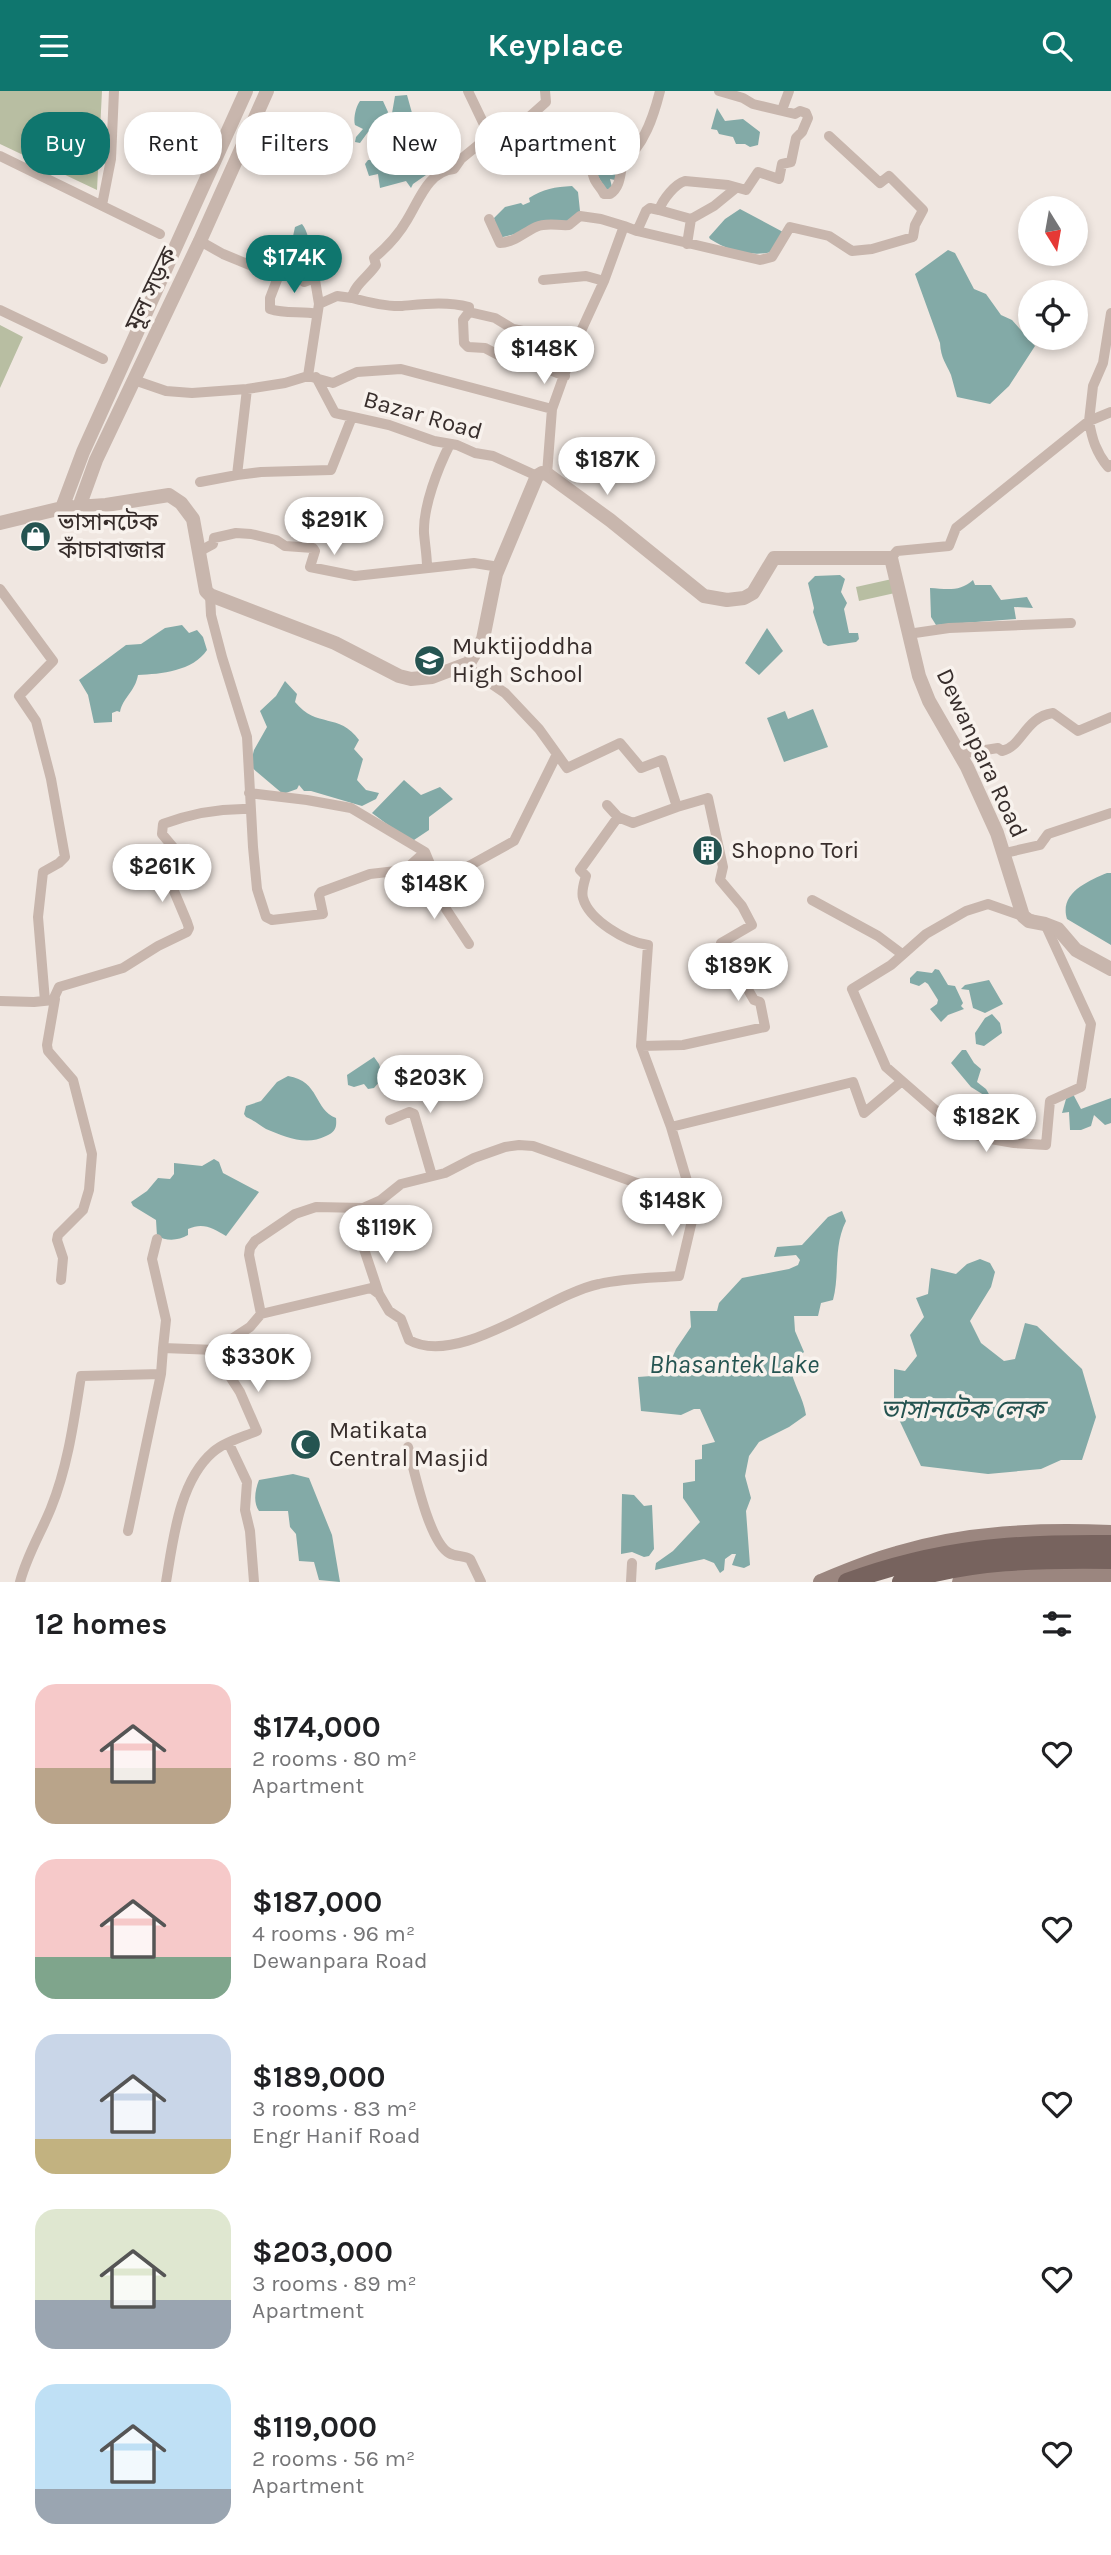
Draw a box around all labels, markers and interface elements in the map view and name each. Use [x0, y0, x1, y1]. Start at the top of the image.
icon: menu [35, 27, 73, 65]
text: Keyplace [488, 27, 623, 64]
icon: search [1038, 27, 1076, 65]
chip: Buy [21, 112, 110, 175]
chip: Rent [124, 112, 222, 175]
chip: Filters [236, 112, 353, 175]
chip: New [367, 112, 461, 175]
chip: Apartment [475, 112, 640, 175]
north arrow [1018, 196, 1088, 266]
map controls [1018, 196, 1088, 350]
pin: $174K [245, 235, 343, 295]
street label: মূল সড়ক [118, 242, 183, 336]
text: $174K [262, 244, 326, 271]
button: locate [1018, 280, 1088, 350]
pin: $148K [495, 327, 593, 386]
text: $148K [510, 335, 578, 362]
street label: Bazar Road [360, 385, 486, 445]
pin: $187K [558, 437, 656, 497]
text: $187K [574, 446, 640, 473]
pin: $291K [285, 497, 383, 557]
text: $291K [300, 506, 368, 533]
place label: ভাসানটেক কাঁচাবাজার [57, 508, 166, 564]
shop icon: ভাসানটেক কাঁচাবাজার [18, 519, 52, 553]
place label: Muktijoddha High School [452, 632, 593, 688]
school or university icon: Muktijoddha High School [412, 643, 446, 677]
street label: Dewanpara Road [931, 664, 1033, 842]
building icon: Shopno Tori [691, 833, 725, 867]
place label: Shopno Tori [731, 836, 860, 864]
pin: $261K [113, 845, 211, 904]
text: $261K [129, 853, 195, 880]
pin: $148K [385, 861, 483, 921]
text: $148K [400, 870, 468, 897]
pin: $189K [689, 943, 787, 1003]
text: $189K [704, 952, 772, 979]
pin: $203K [381, 1055, 479, 1115]
text: $203K [393, 1064, 467, 1091]
pin: $182K [937, 1095, 1035, 1154]
text: $182K [952, 1103, 1020, 1130]
pin: $148K [623, 1179, 721, 1238]
text: $148K [638, 1187, 706, 1214]
pin: $119K [337, 1205, 435, 1265]
text: $119K [355, 1214, 417, 1241]
pin: $330K [209, 1335, 307, 1394]
text: $330K [221, 1343, 295, 1370]
water label: Bhasantek Lake [649, 1349, 819, 1380]
water label: ভাসানটেক লেক [880, 1394, 1049, 1425]
place label: Matikata Central Masjid [329, 1416, 489, 1472]
mosque icon: Matikata Central Masjid [289, 1427, 323, 1461]
icon: filters [1038, 1605, 1076, 1643]
text: 12 homes [35, 1606, 167, 1642]
text: $174,000 [252, 1709, 381, 1745]
icon: home [91, 1712, 175, 1796]
icon: heart [1038, 1735, 1076, 1773]
text: 2 rooms · 80 m² [252, 1745, 417, 1772]
text: Apartment [252, 1772, 364, 1799]
text: $187,000 [252, 1884, 382, 1920]
icon: home [91, 1887, 175, 1971]
icon: heart [1038, 1910, 1076, 1948]
text: 4 rooms · 96 m² [252, 1920, 415, 1947]
text: Dewanpara Road [252, 1947, 428, 1974]
text: $189,000 [252, 2059, 386, 2095]
icon: home [91, 2062, 175, 2146]
icon: heart [1038, 2085, 1076, 2123]
text: 3 rooms · 83 m² [252, 2095, 417, 2122]
text: Engr Hanif Road [252, 2122, 421, 2149]
text: $203,000 [252, 2234, 393, 2270]
icon: home [91, 2237, 175, 2321]
icon: heart [1038, 2260, 1076, 2298]
text: 3 rooms · 89 m² [252, 2270, 417, 2297]
text: Apartment [252, 2297, 364, 2324]
text: $119,000 [252, 2409, 377, 2445]
icon: home [91, 2412, 175, 2496]
icon: heart [1038, 2435, 1076, 2473]
text: 2 rooms · 56 m² [252, 2445, 415, 2472]
text: Apartment [252, 2472, 364, 2499]

